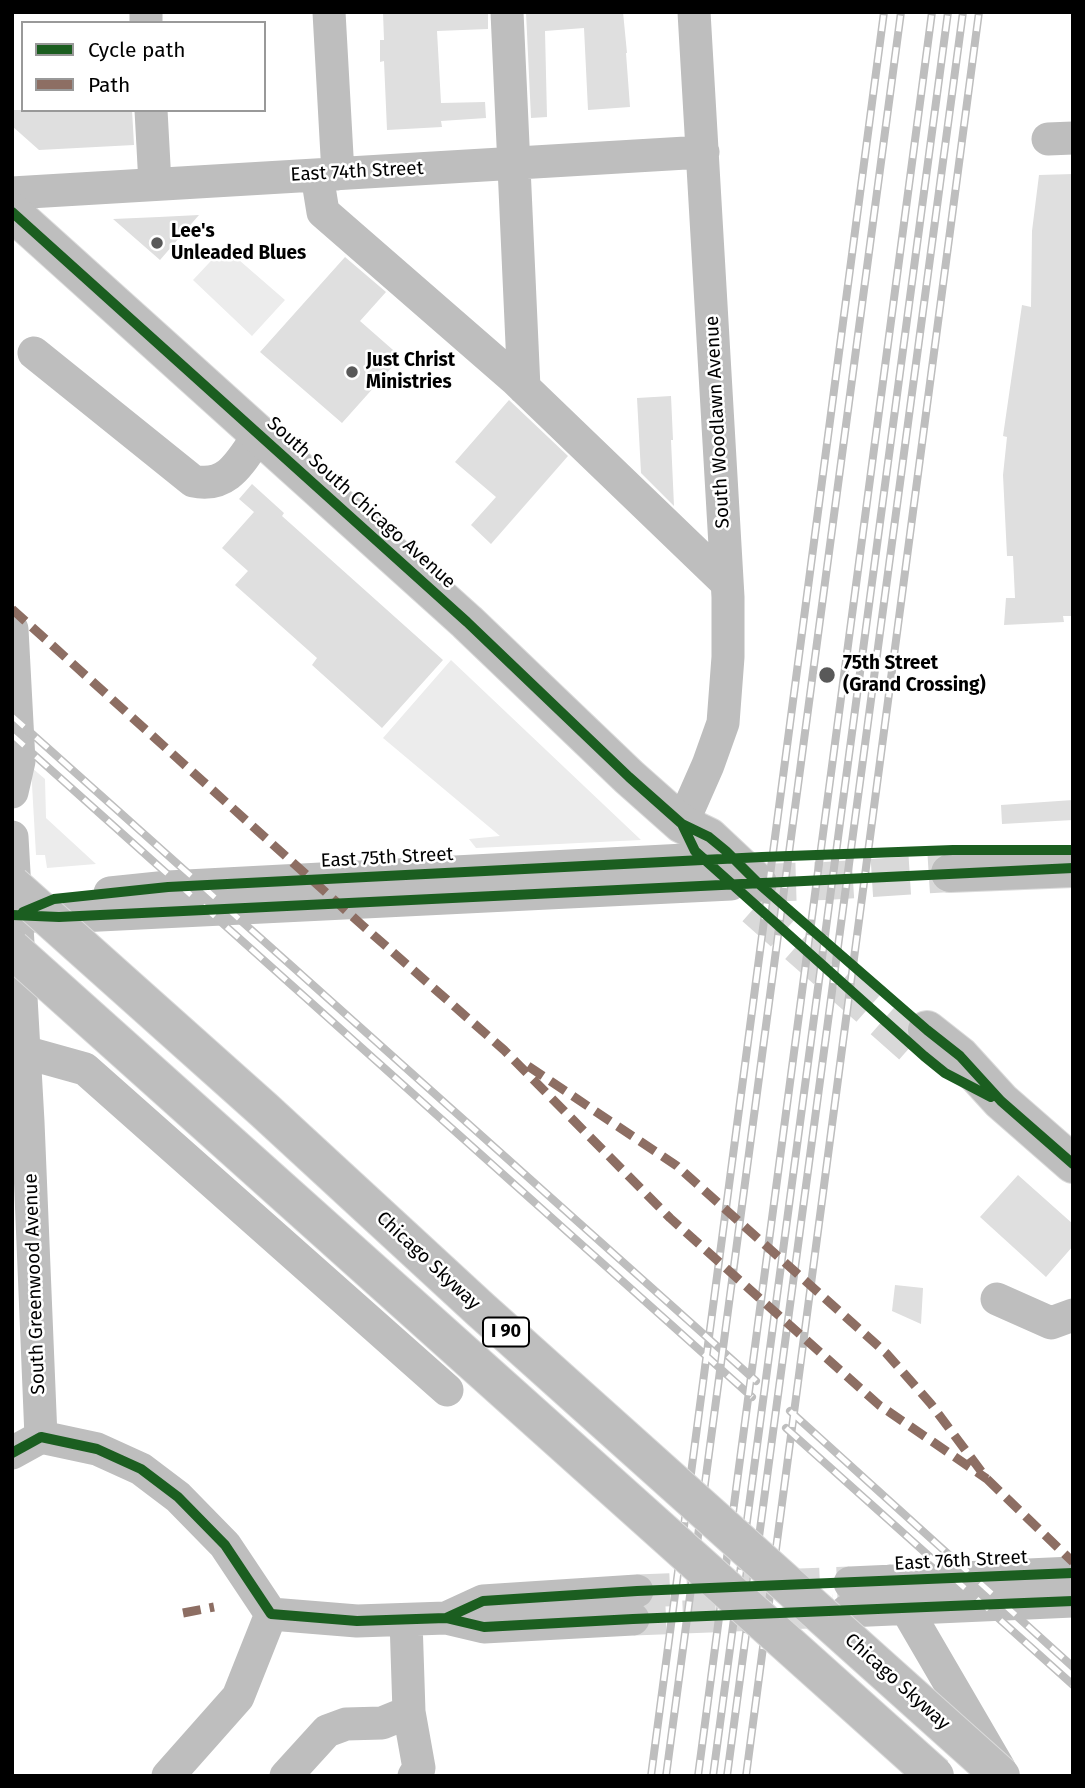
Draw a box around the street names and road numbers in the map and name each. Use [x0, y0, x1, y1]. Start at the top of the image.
street label: East 74th Street [290, 157, 424, 187]
street label: South Woodlawn Avenue [701, 315, 735, 529]
street label: South South Chicago Avenue [262, 412, 460, 594]
street label: East 75th Street [320, 843, 454, 873]
street label: South Greenwood Avenue [20, 1173, 50, 1395]
street label: Chicago Skyway [371, 1207, 485, 1315]
road number: I 90 [483, 1317, 529, 1346]
street label: East 76th Street [894, 1546, 1028, 1576]
street label: Chicago Skyway [840, 1629, 954, 1735]

